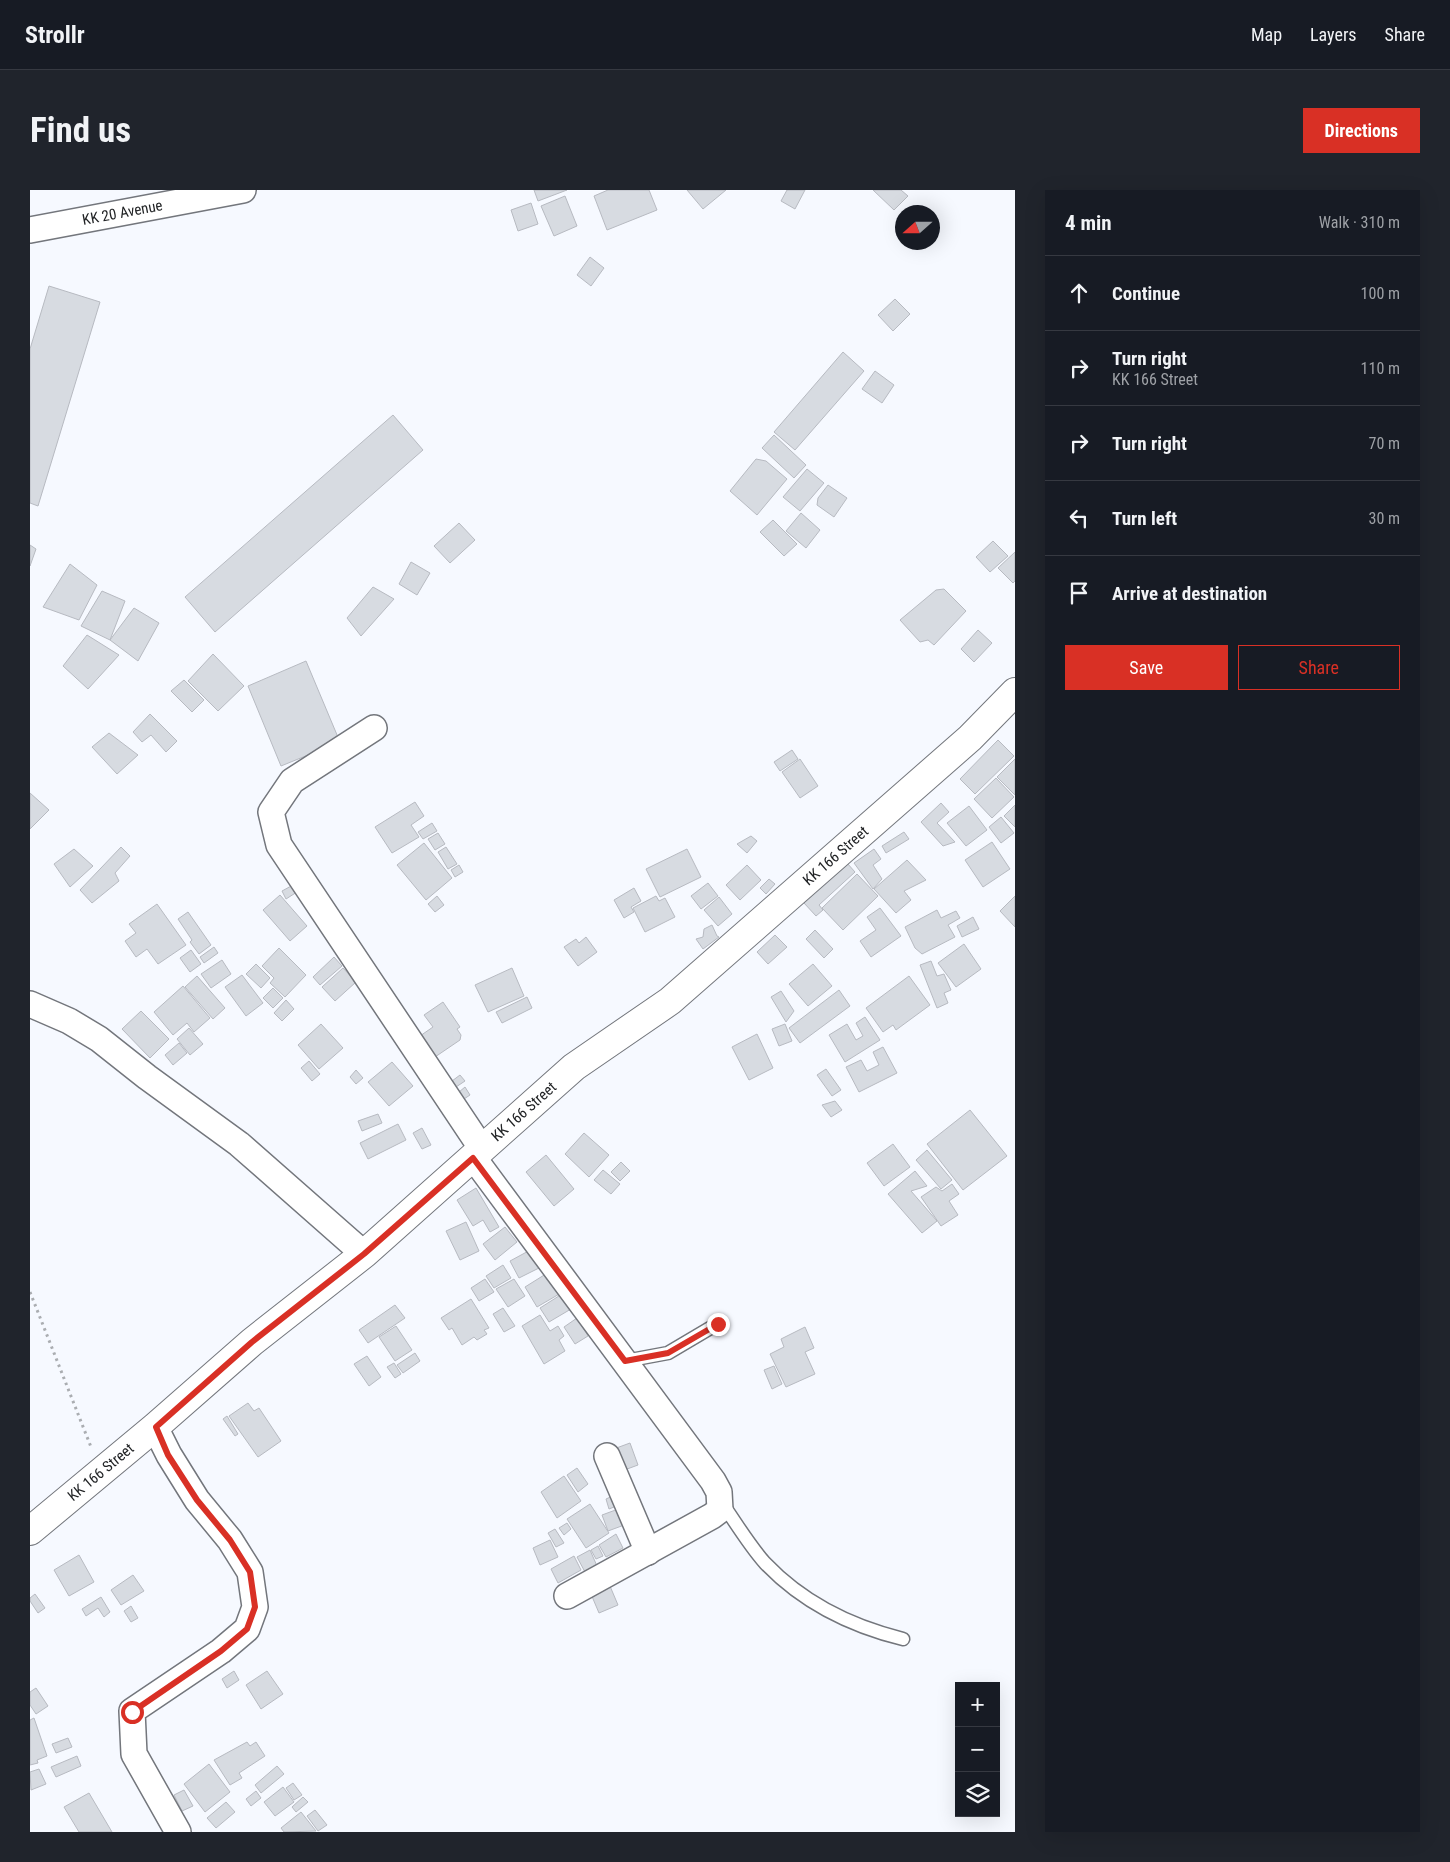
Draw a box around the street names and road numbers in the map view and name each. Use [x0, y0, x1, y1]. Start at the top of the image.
street label: KK 20 Avenue [81, 196, 164, 229]
street label: KK 166 Street [799, 822, 872, 889]
street label: KK 166 Street [488, 1078, 560, 1145]
street label: KK 166 Street [64, 1439, 137, 1505]

